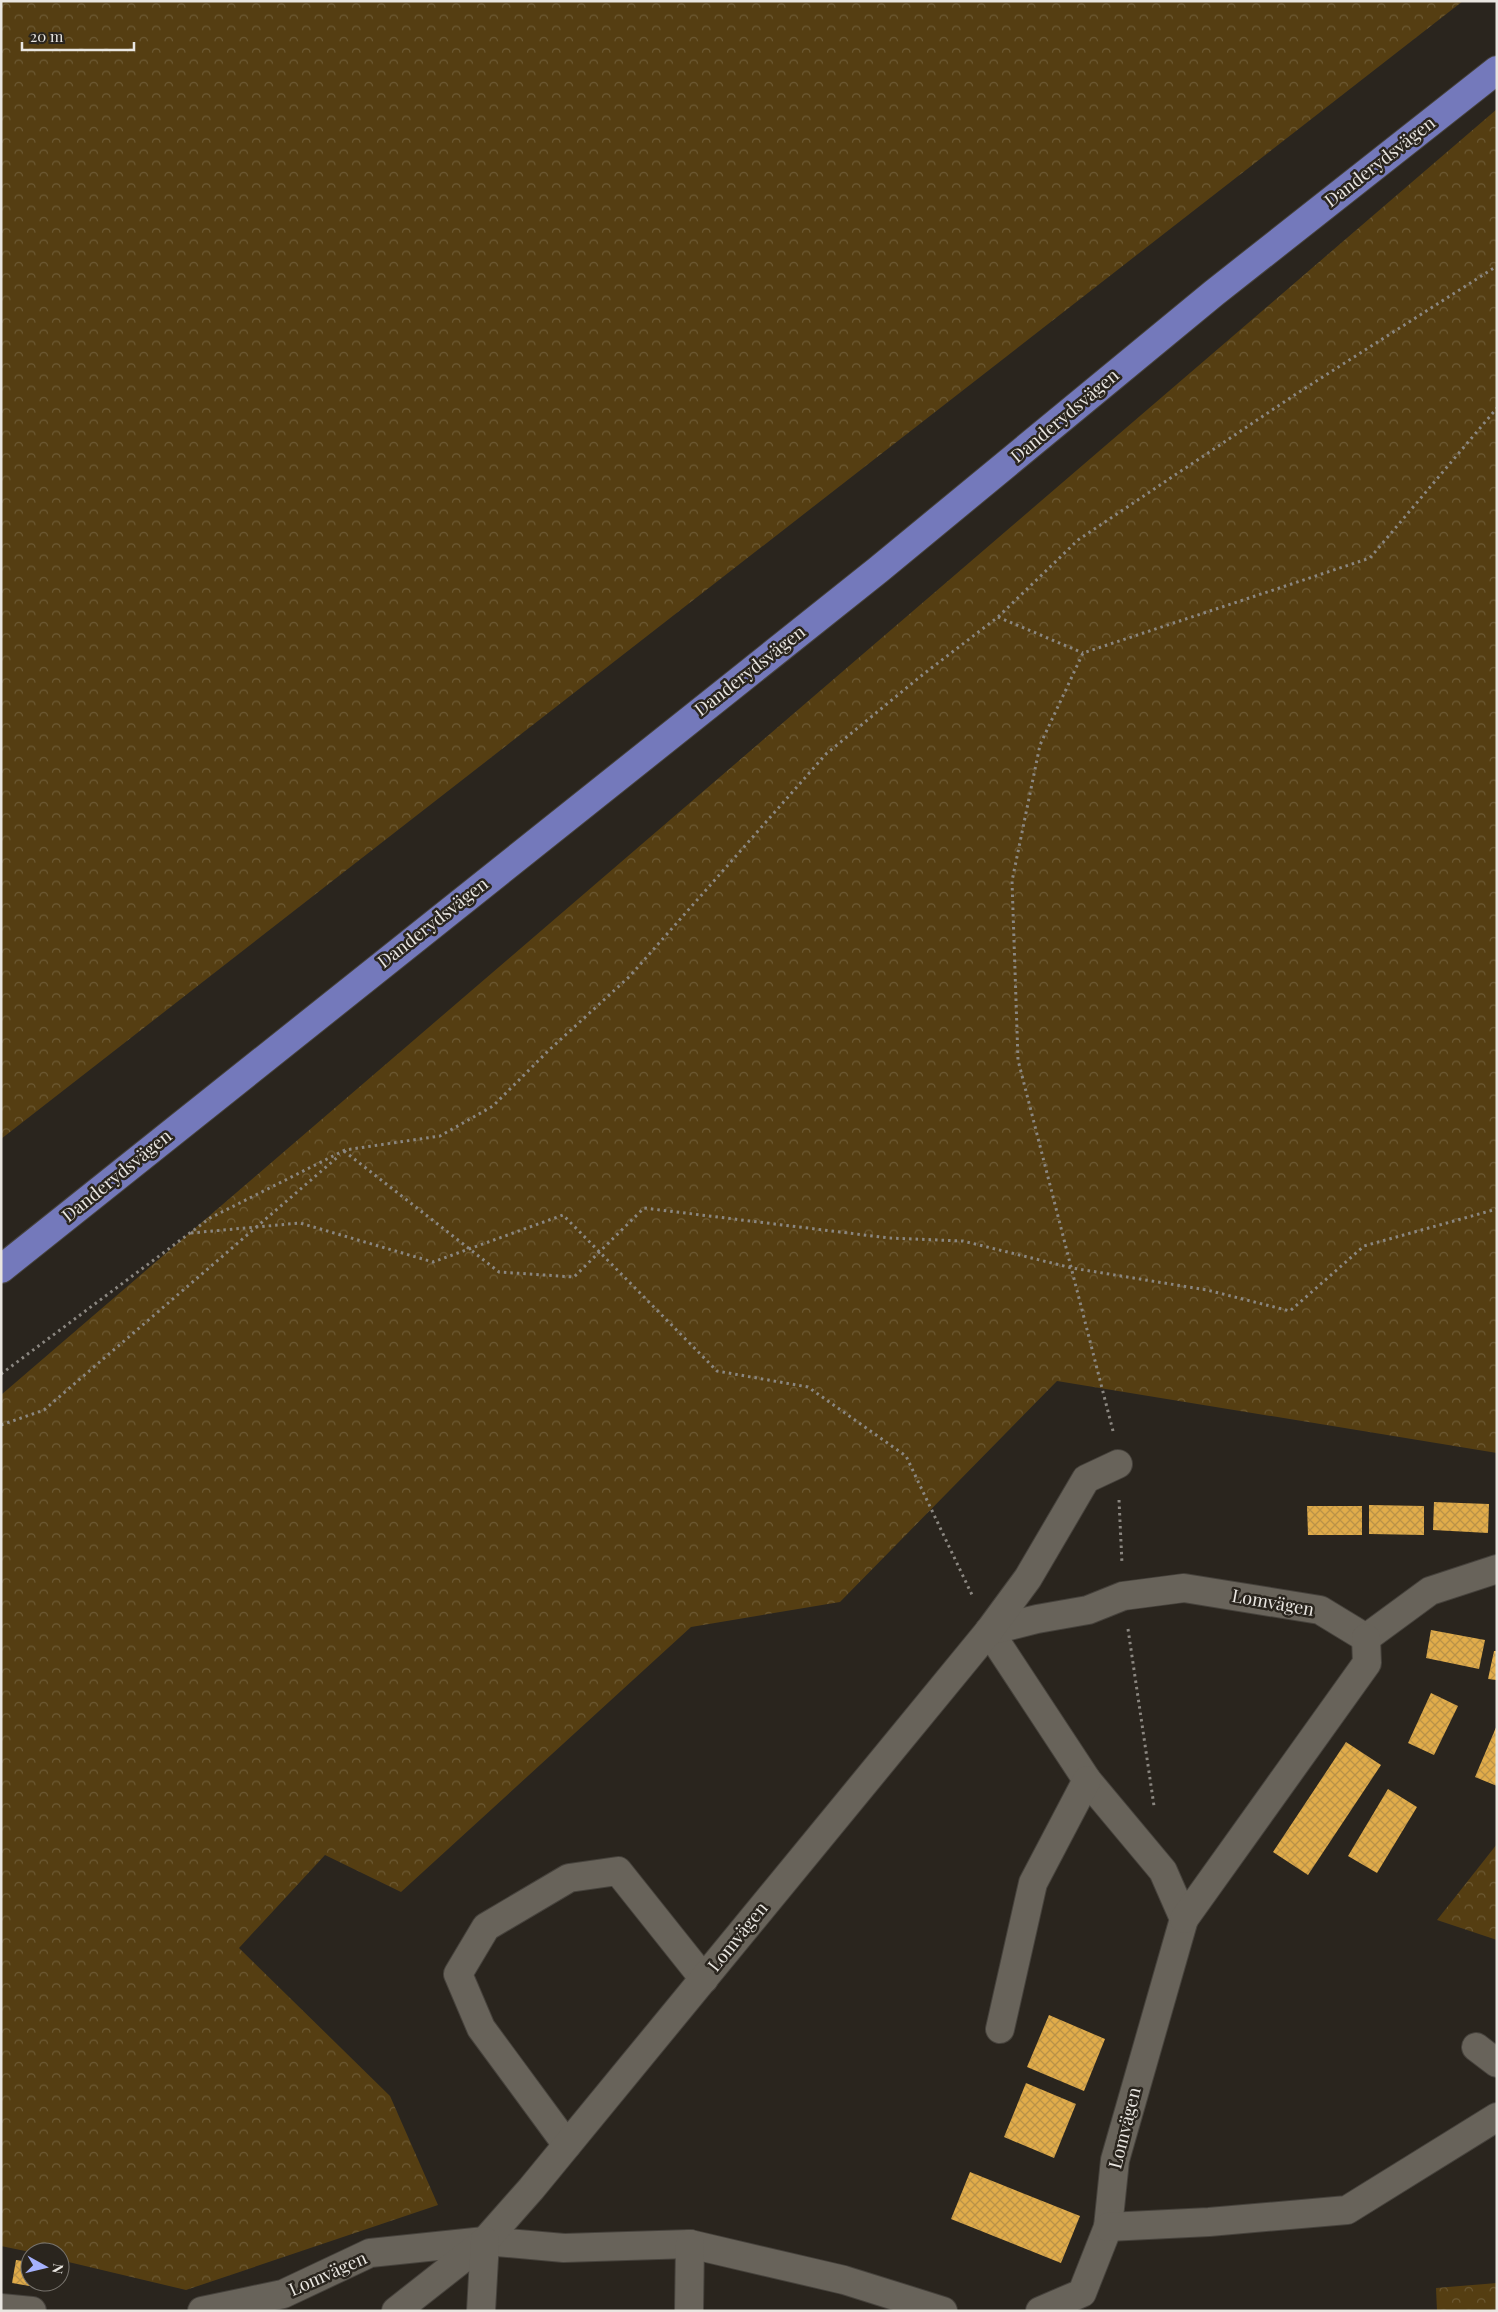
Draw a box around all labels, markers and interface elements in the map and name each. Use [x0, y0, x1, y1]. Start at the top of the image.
scale bar [22, 20, 135, 52]
text: 20 m [30, 26, 64, 46]
street label: Danderydsvägen [1319, 110, 1440, 212]
street label: Danderydsvägen [1005, 363, 1124, 468]
street label: Danderydsvägen [689, 619, 810, 721]
street label: Danderydsvägen [372, 871, 493, 973]
street label: Danderydsvägen [57, 1123, 176, 1227]
street label: Lomvägen [1230, 1583, 1316, 1621]
street label: Lomvägen [702, 1896, 773, 1976]
street label: Lomvägen [1102, 2084, 1146, 2171]
north arrow [20, 2242, 70, 2292]
street label: Lomvägen [285, 2245, 371, 2301]
text: N [48, 2263, 68, 2275]

